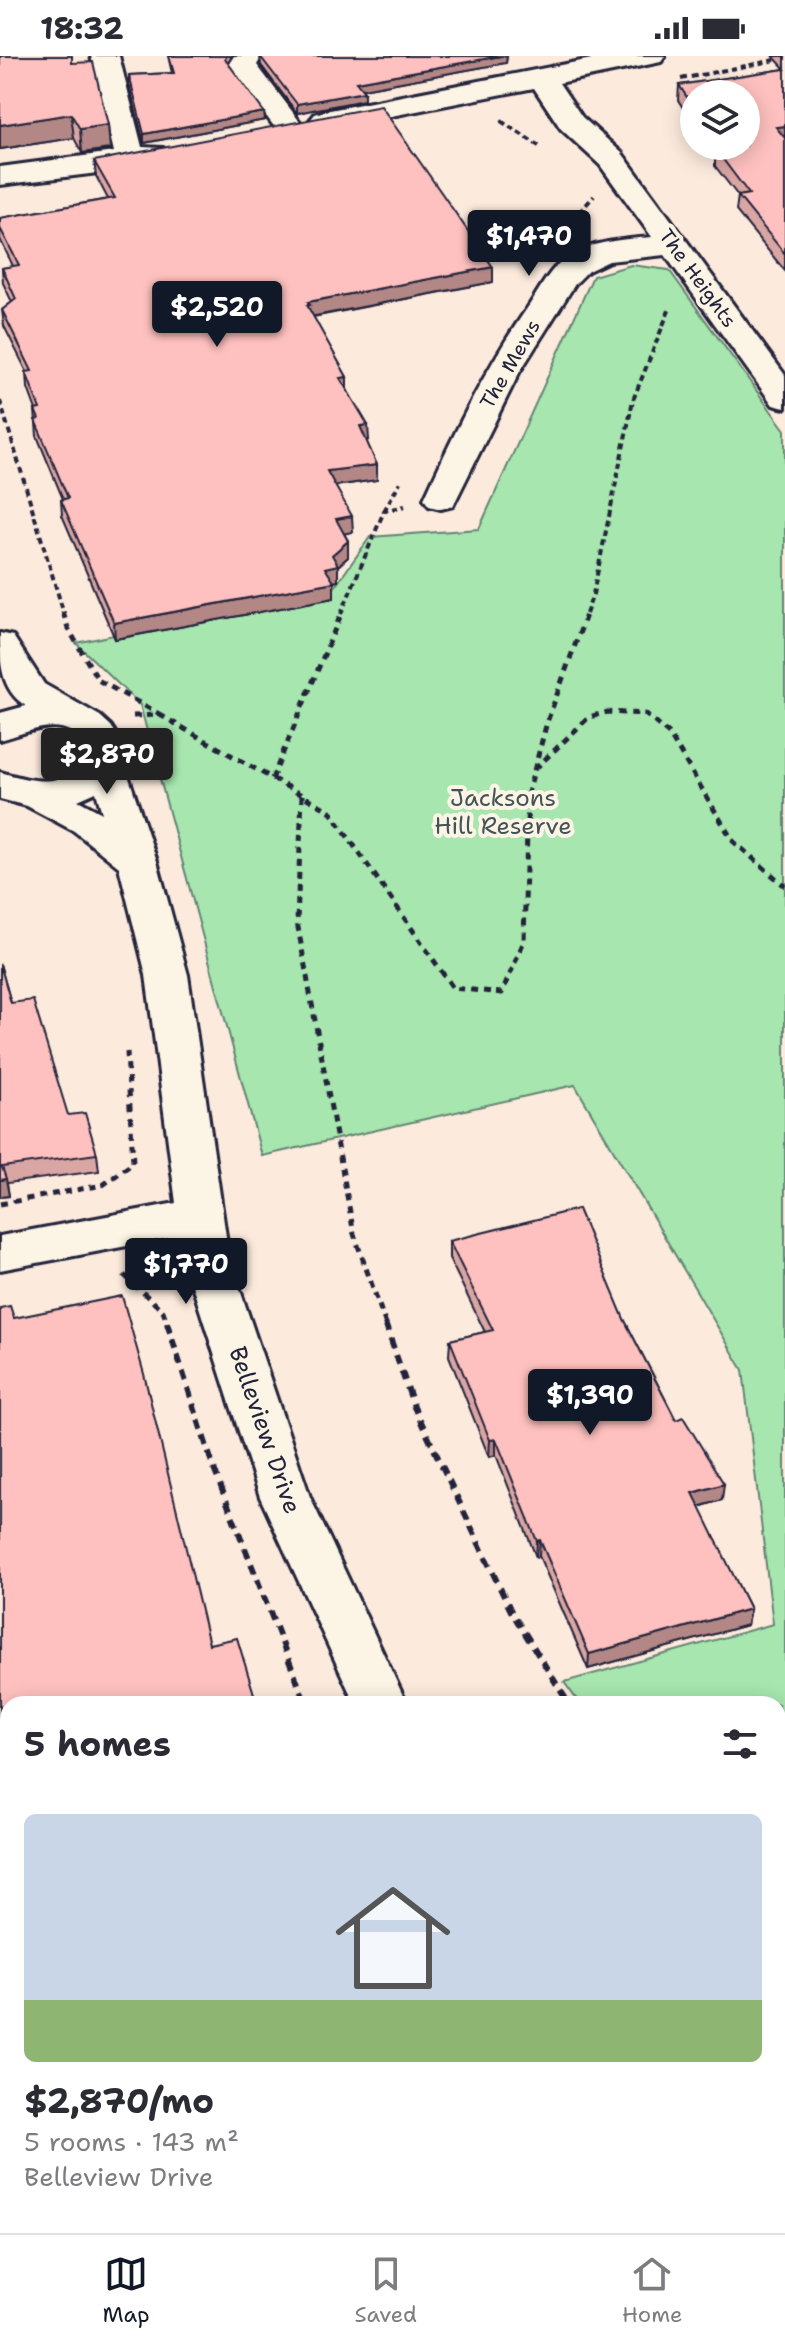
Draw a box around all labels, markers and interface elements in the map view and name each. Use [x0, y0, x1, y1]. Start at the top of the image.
text: 18:32 [40, 8, 124, 49]
map controls [680, 80, 760, 160]
button: layers [680, 80, 760, 160]
pin: $1,470 [464, 210, 594, 278]
text: $1,470 [486, 218, 572, 253]
street label: The Heights [653, 224, 743, 332]
pin: $2,520 [152, 281, 282, 349]
text: $2,520 [170, 289, 264, 324]
street label: The Mews [474, 315, 546, 413]
pin: $2,870 [42, 728, 172, 796]
text: $2,870 [59, 736, 155, 771]
park label: Jacksons Hill Reserve [434, 782, 572, 842]
pin: $1,770 [121, 1238, 251, 1306]
text: $1,770 [143, 1246, 229, 1281]
street label: Belleview Drive [221, 1342, 309, 1518]
pin: $1,390 [525, 1369, 655, 1437]
text: $1,390 [546, 1377, 634, 1412]
text: 5 homes [24, 1721, 171, 1767]
icon: filters [718, 1722, 762, 1766]
icon: home [321, 1866, 465, 2010]
text: $2,870/mo [24, 2078, 214, 2124]
text: 5 rooms · 143 m² [24, 2124, 239, 2159]
text: Belleview Drive [24, 2159, 214, 2194]
tab: Map [102, 2252, 150, 2329]
tab: Saved [355, 2252, 417, 2329]
tab: Home [622, 2252, 683, 2329]

